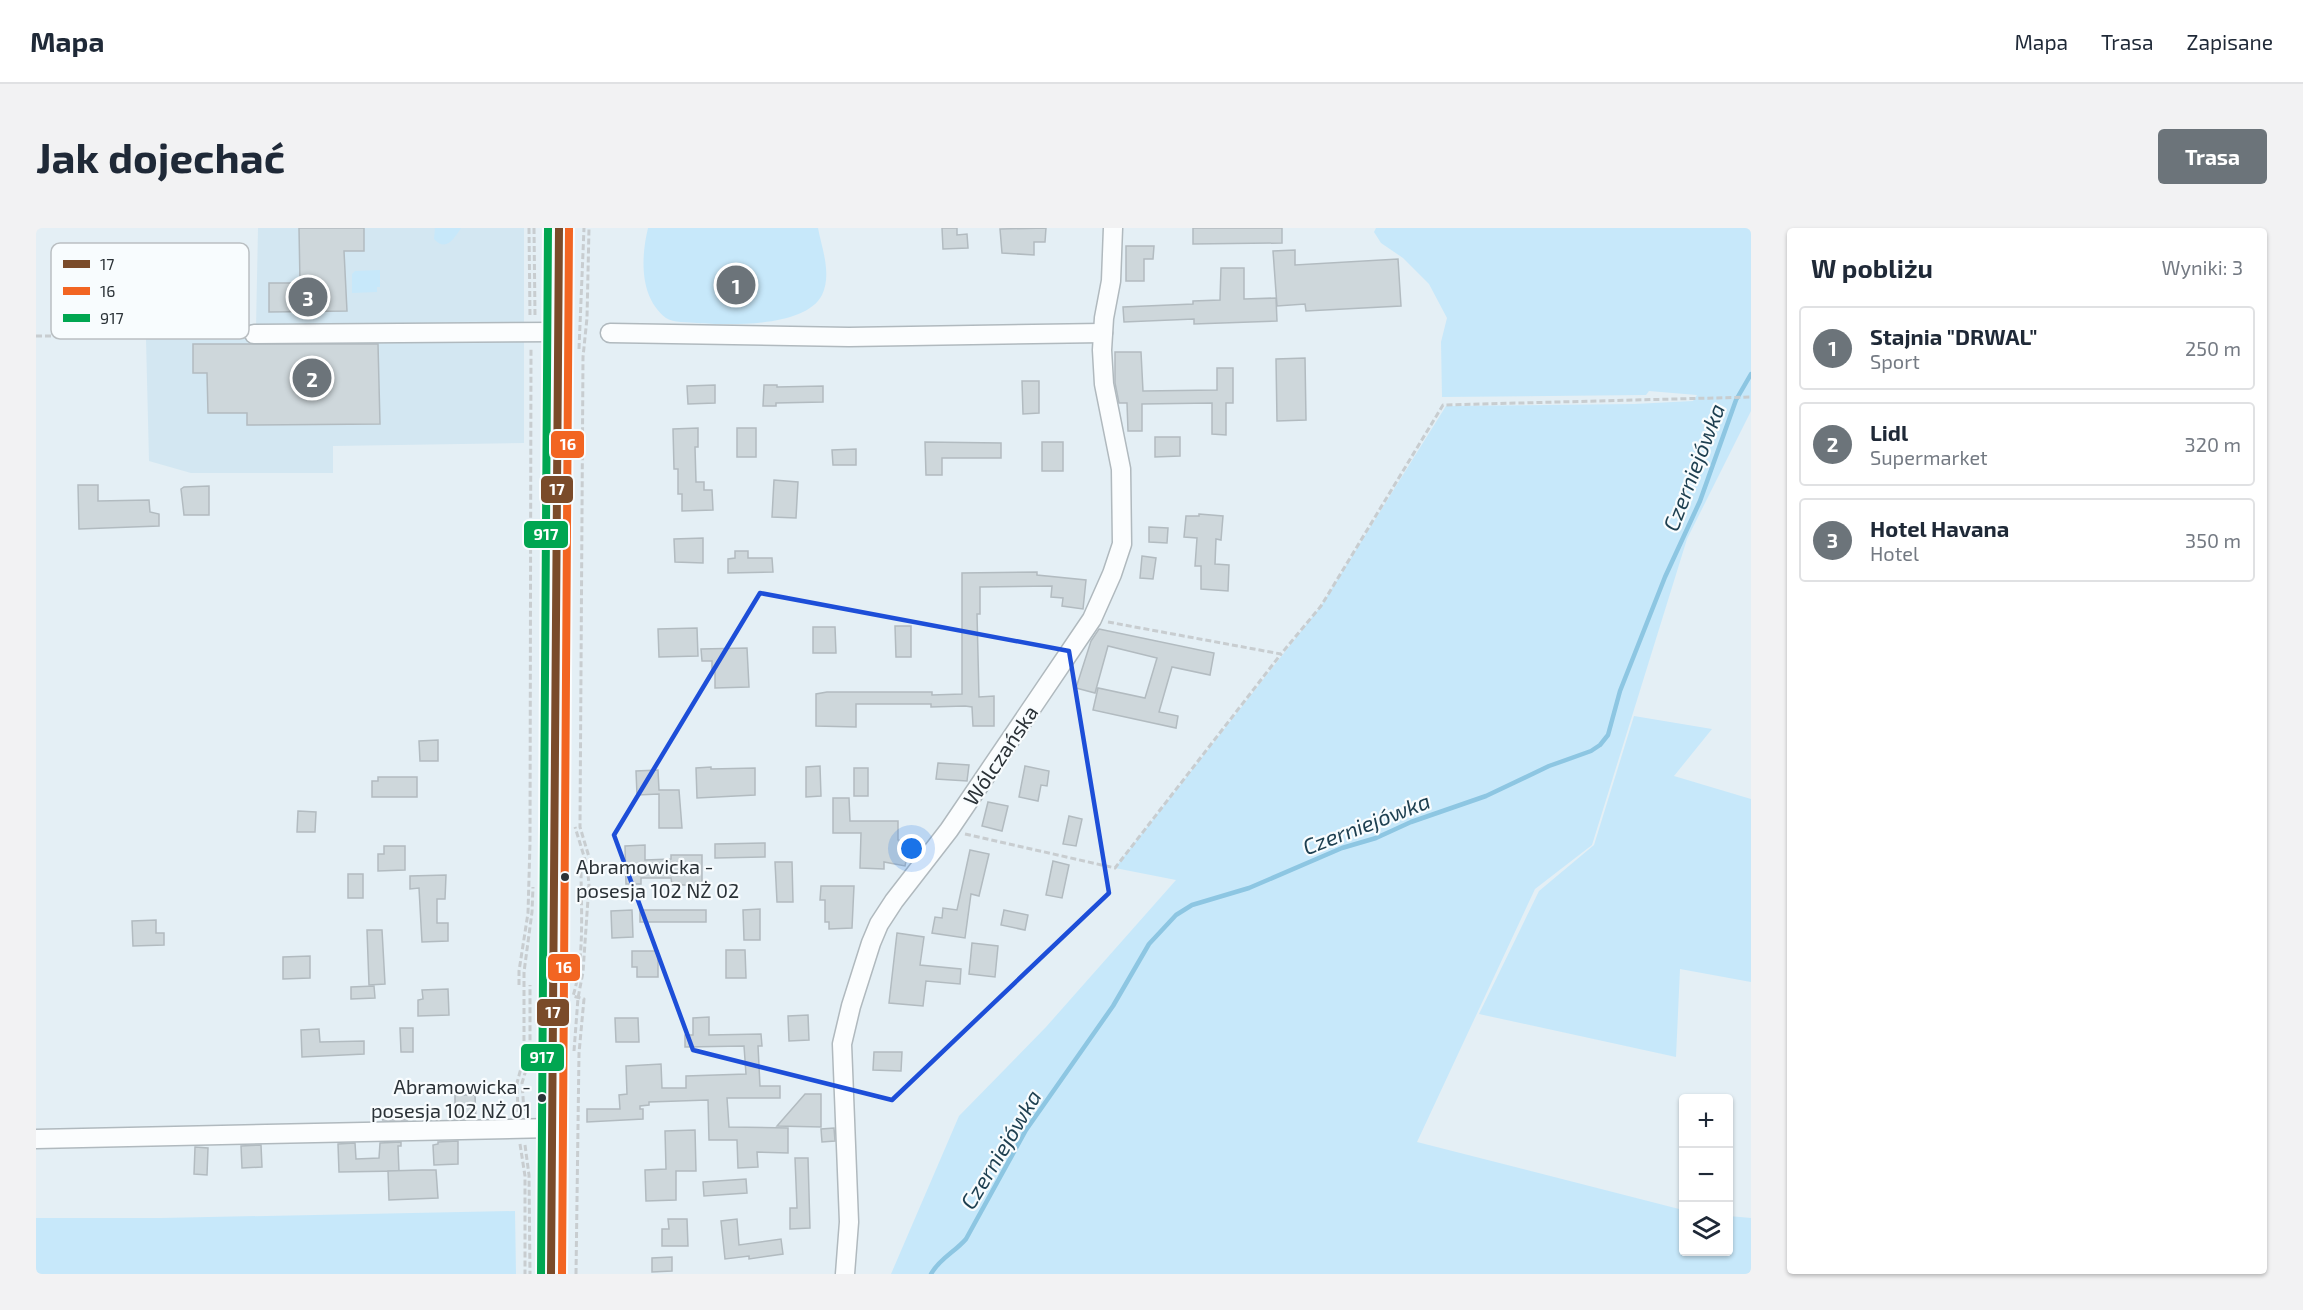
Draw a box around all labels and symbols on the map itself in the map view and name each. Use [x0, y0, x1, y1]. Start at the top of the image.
legend [51, 243, 249, 339]
text: 17 [100, 254, 115, 273]
pin: 1 [716, 262, 756, 308]
pin: 3 [288, 274, 328, 320]
text: 16 [100, 281, 116, 300]
text: 917 [100, 308, 124, 327]
pin: 2 [292, 356, 332, 400]
water label: Czerniejówka [1657, 400, 1730, 535]
line badge: 16 [550, 430, 585, 459]
text: 16 [560, 434, 576, 453]
line badge: 17 [540, 475, 574, 504]
text: 17 [549, 479, 565, 498]
line badge: 917 [523, 520, 569, 549]
text: 917 [534, 524, 559, 543]
street label: Wólczańska [957, 700, 1043, 810]
water label: Czerniejówka [1299, 787, 1434, 860]
your location [897, 834, 926, 863]
place label: Abramowicka - posesja 102 NŻ 02 [576, 854, 739, 902]
marker: Abramowicka - posesja 102 NŻ 02 [559, 871, 571, 883]
line badge: 16 [547, 953, 581, 982]
text: 16 [556, 957, 572, 976]
line badge: 17 [536, 998, 570, 1027]
text: 17 [545, 1002, 561, 1021]
line badge: 917 [520, 1043, 565, 1072]
text: 917 [530, 1047, 555, 1066]
place label: Abramowicka - posesja 102 NŻ 01 [371, 1074, 531, 1122]
water label: Czerniejówka [954, 1085, 1047, 1214]
marker: Abramowicka - posesja 102 NŻ 01 [536, 1092, 548, 1104]

